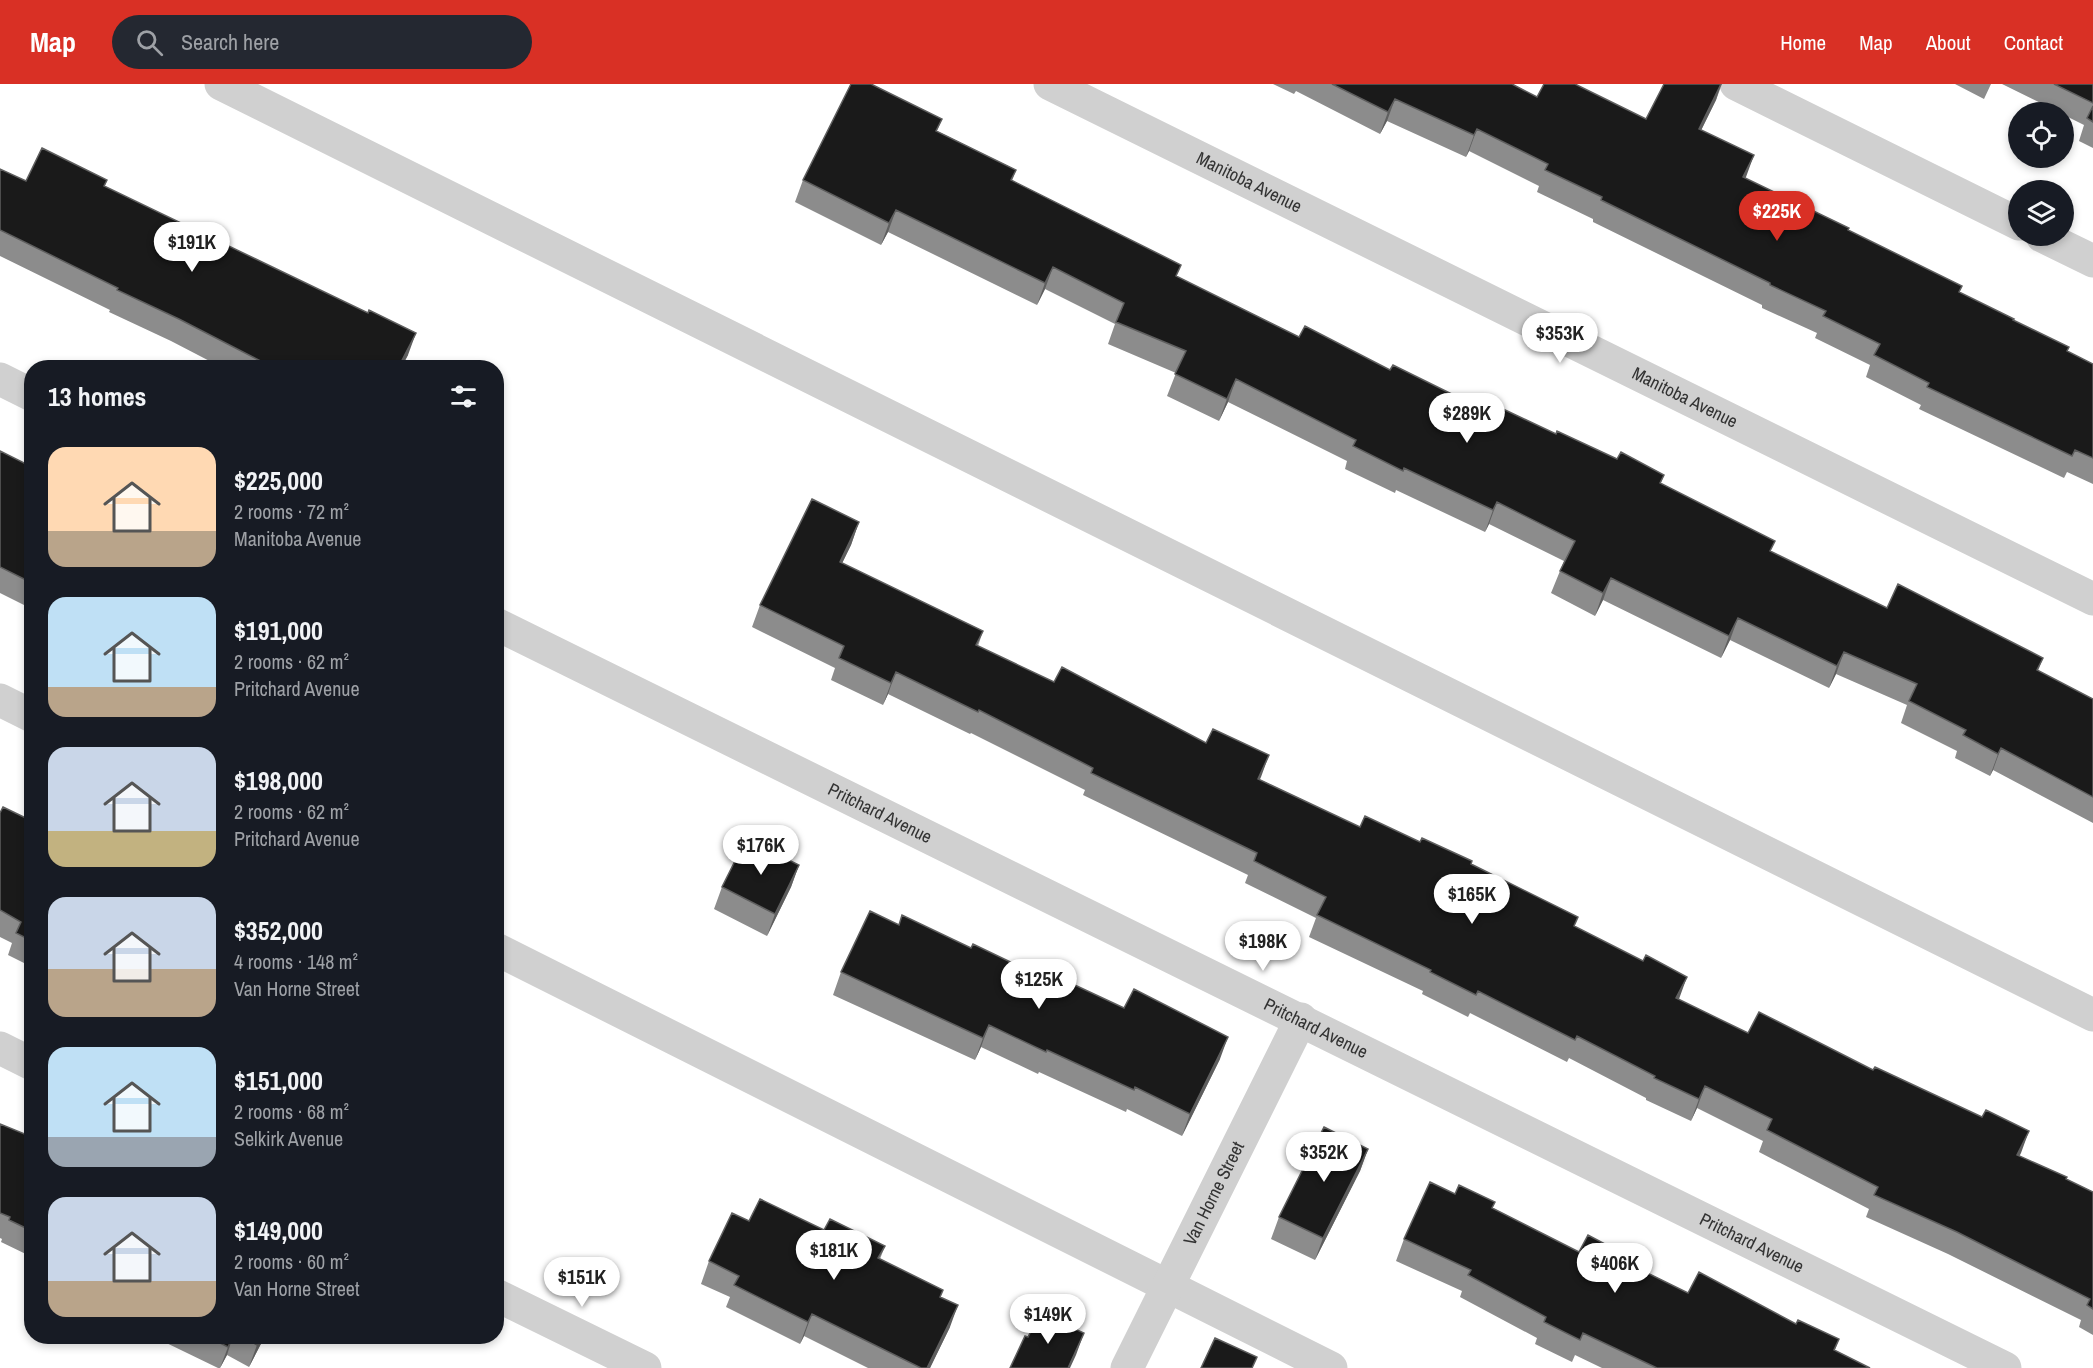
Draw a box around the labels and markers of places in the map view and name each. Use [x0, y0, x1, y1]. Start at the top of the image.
pin: $225K [1735, 191, 1819, 242]
pin: $191K [150, 222, 234, 273]
pin: $353K [1518, 313, 1602, 364]
pin: $289K [1425, 393, 1509, 444]
pin: $176K [719, 825, 803, 876]
pin: $165K [1430, 874, 1514, 925]
pin: $198K [1221, 921, 1305, 972]
pin: $125K [997, 959, 1081, 1010]
pin: $352K [1282, 1132, 1366, 1183]
pin: $181K [792, 1230, 876, 1281]
pin: $406K [1573, 1243, 1657, 1294]
pin: $151K [540, 1257, 624, 1308]
pin: $149K [1006, 1294, 1090, 1345]

